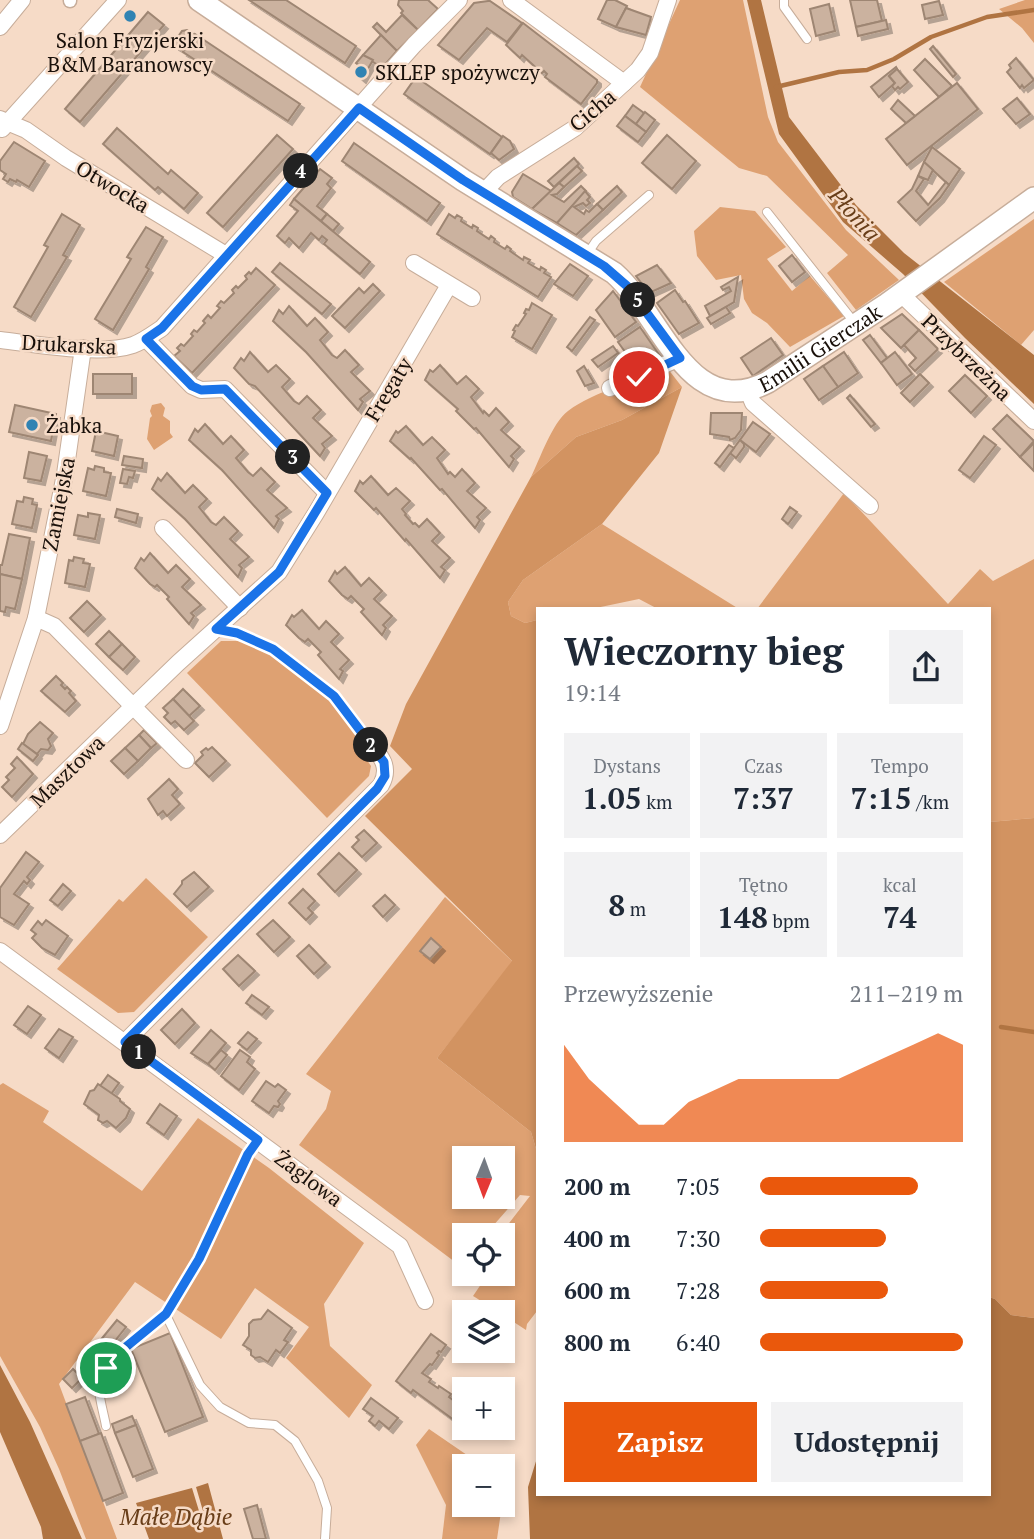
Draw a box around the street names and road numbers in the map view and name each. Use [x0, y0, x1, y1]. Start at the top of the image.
street label: Cicha [563, 82, 621, 138]
street label: Otwocka [71, 153, 155, 219]
street label: Emilii Gierczak [754, 298, 887, 398]
street label: Przybrzeżna [916, 307, 1018, 407]
street label: Drukarska [21, 328, 118, 360]
street label: Fregaty [358, 351, 418, 426]
street label: Zamiejska [35, 454, 81, 553]
street label: Masztowa [24, 728, 111, 813]
street label: Żaglowa [269, 1143, 349, 1213]

